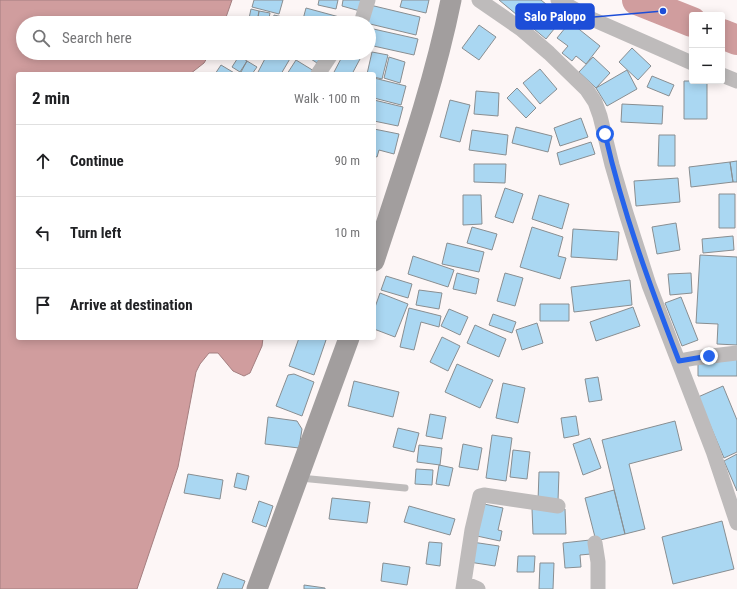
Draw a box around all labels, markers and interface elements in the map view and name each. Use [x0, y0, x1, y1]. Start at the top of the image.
callout: Salo Palopo [516, 4, 594, 29]
text: Salo Palopo [524, 9, 587, 24]
map controls [689, 12, 725, 84]
button: + [689, 12, 725, 48]
search box [16, 16, 376, 60]
icon: search [30, 27, 52, 49]
text: Search here [62, 29, 132, 47]
button: − [689, 48, 725, 84]
text: 2 min [32, 88, 70, 108]
text: Walk · 100 m [294, 91, 360, 106]
route start [596, 125, 614, 143]
icon: ahead [32, 150, 54, 172]
text: Continue [70, 152, 124, 170]
text: 90 m [334, 153, 360, 168]
icon: left [32, 222, 54, 244]
text: Turn left [70, 224, 121, 242]
text: 10 m [334, 225, 360, 240]
icon: arrive [32, 294, 54, 316]
text: Arrive at destination [70, 296, 193, 314]
route end [700, 347, 718, 365]

